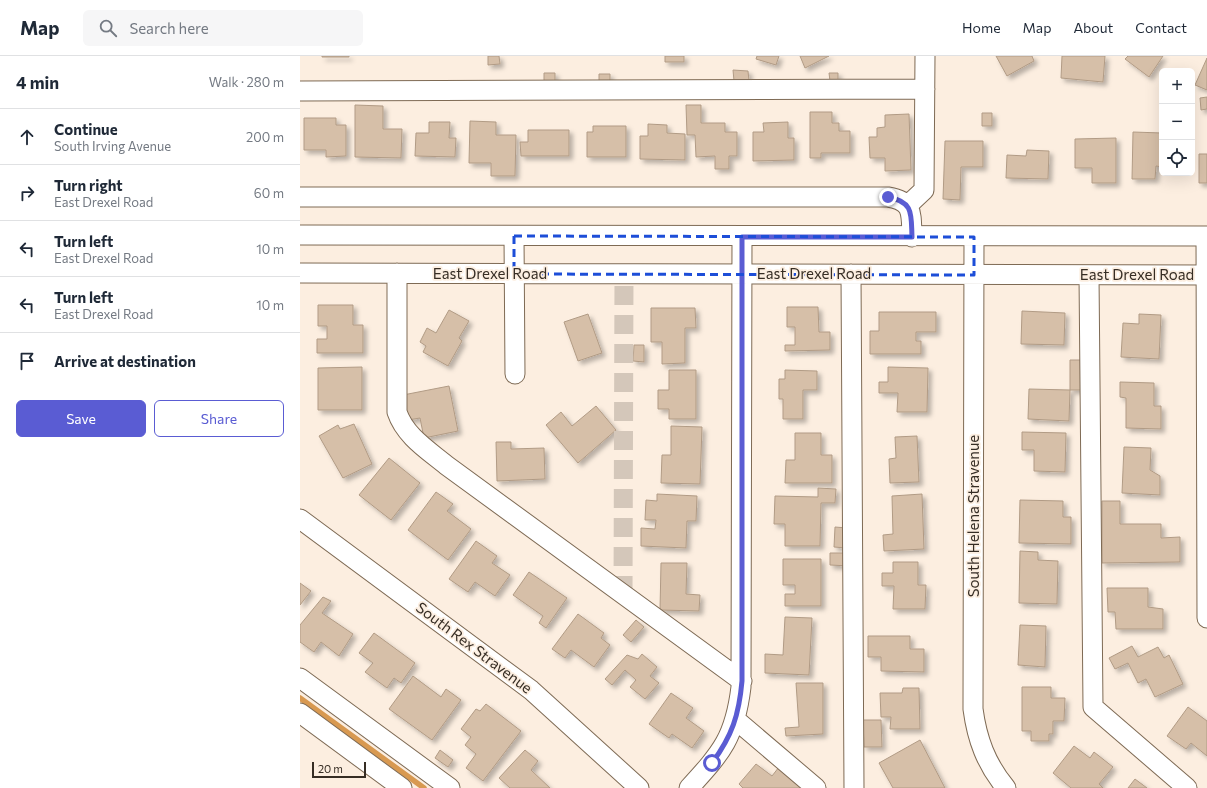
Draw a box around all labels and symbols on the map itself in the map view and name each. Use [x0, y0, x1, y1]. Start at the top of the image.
route end [879, 188, 897, 206]
street label: East Drexel Road [433, 264, 547, 282]
street label: East Drexel Road [757, 264, 871, 282]
street label: East Drexel Road [1080, 265, 1194, 283]
street label: South Helena Stravenue [964, 435, 982, 597]
street label: South Rex Stravenue [413, 598, 536, 697]
route start [703, 754, 721, 772]
scale bar [312, 760, 366, 779]

